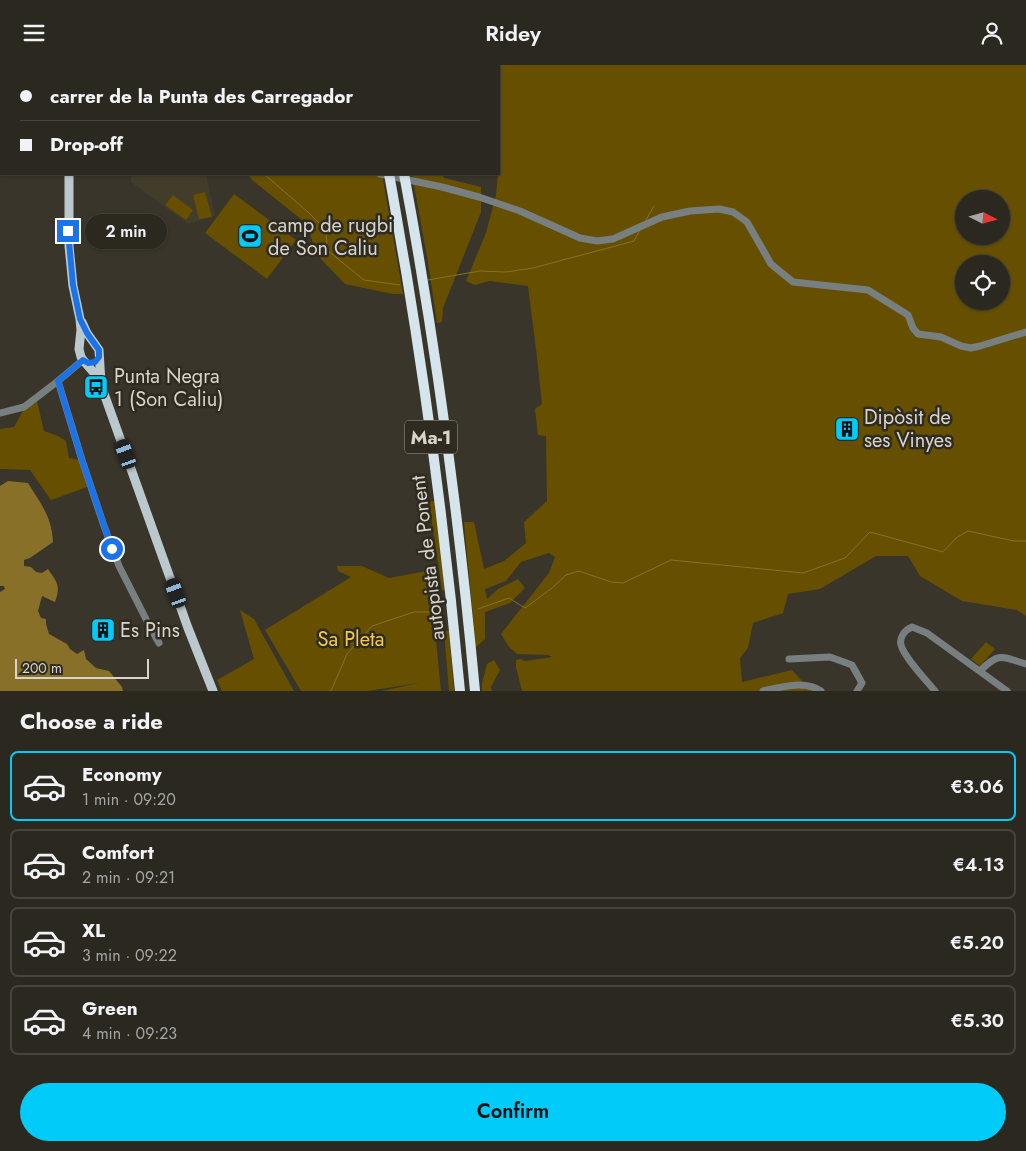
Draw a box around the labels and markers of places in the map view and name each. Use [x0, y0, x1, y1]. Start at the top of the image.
place label: camp de rugbi de Son Caliu [268, 211, 393, 263]
sports icon: camp de rugbi de Son Caliu [237, 223, 263, 249]
place label: Punta Negra 1 (Son Caliu) [114, 362, 223, 414]
bus stop icon: Punta Negra 1 (Son Caliu) [83, 374, 109, 400]
place label: Dipòsit de ses Vinyes [864, 403, 952, 455]
building icon: Dipòsit de ses Vinyes [834, 416, 860, 442]
place label: Es Pins [120, 616, 180, 645]
building icon: Es Pins [90, 617, 116, 643]

